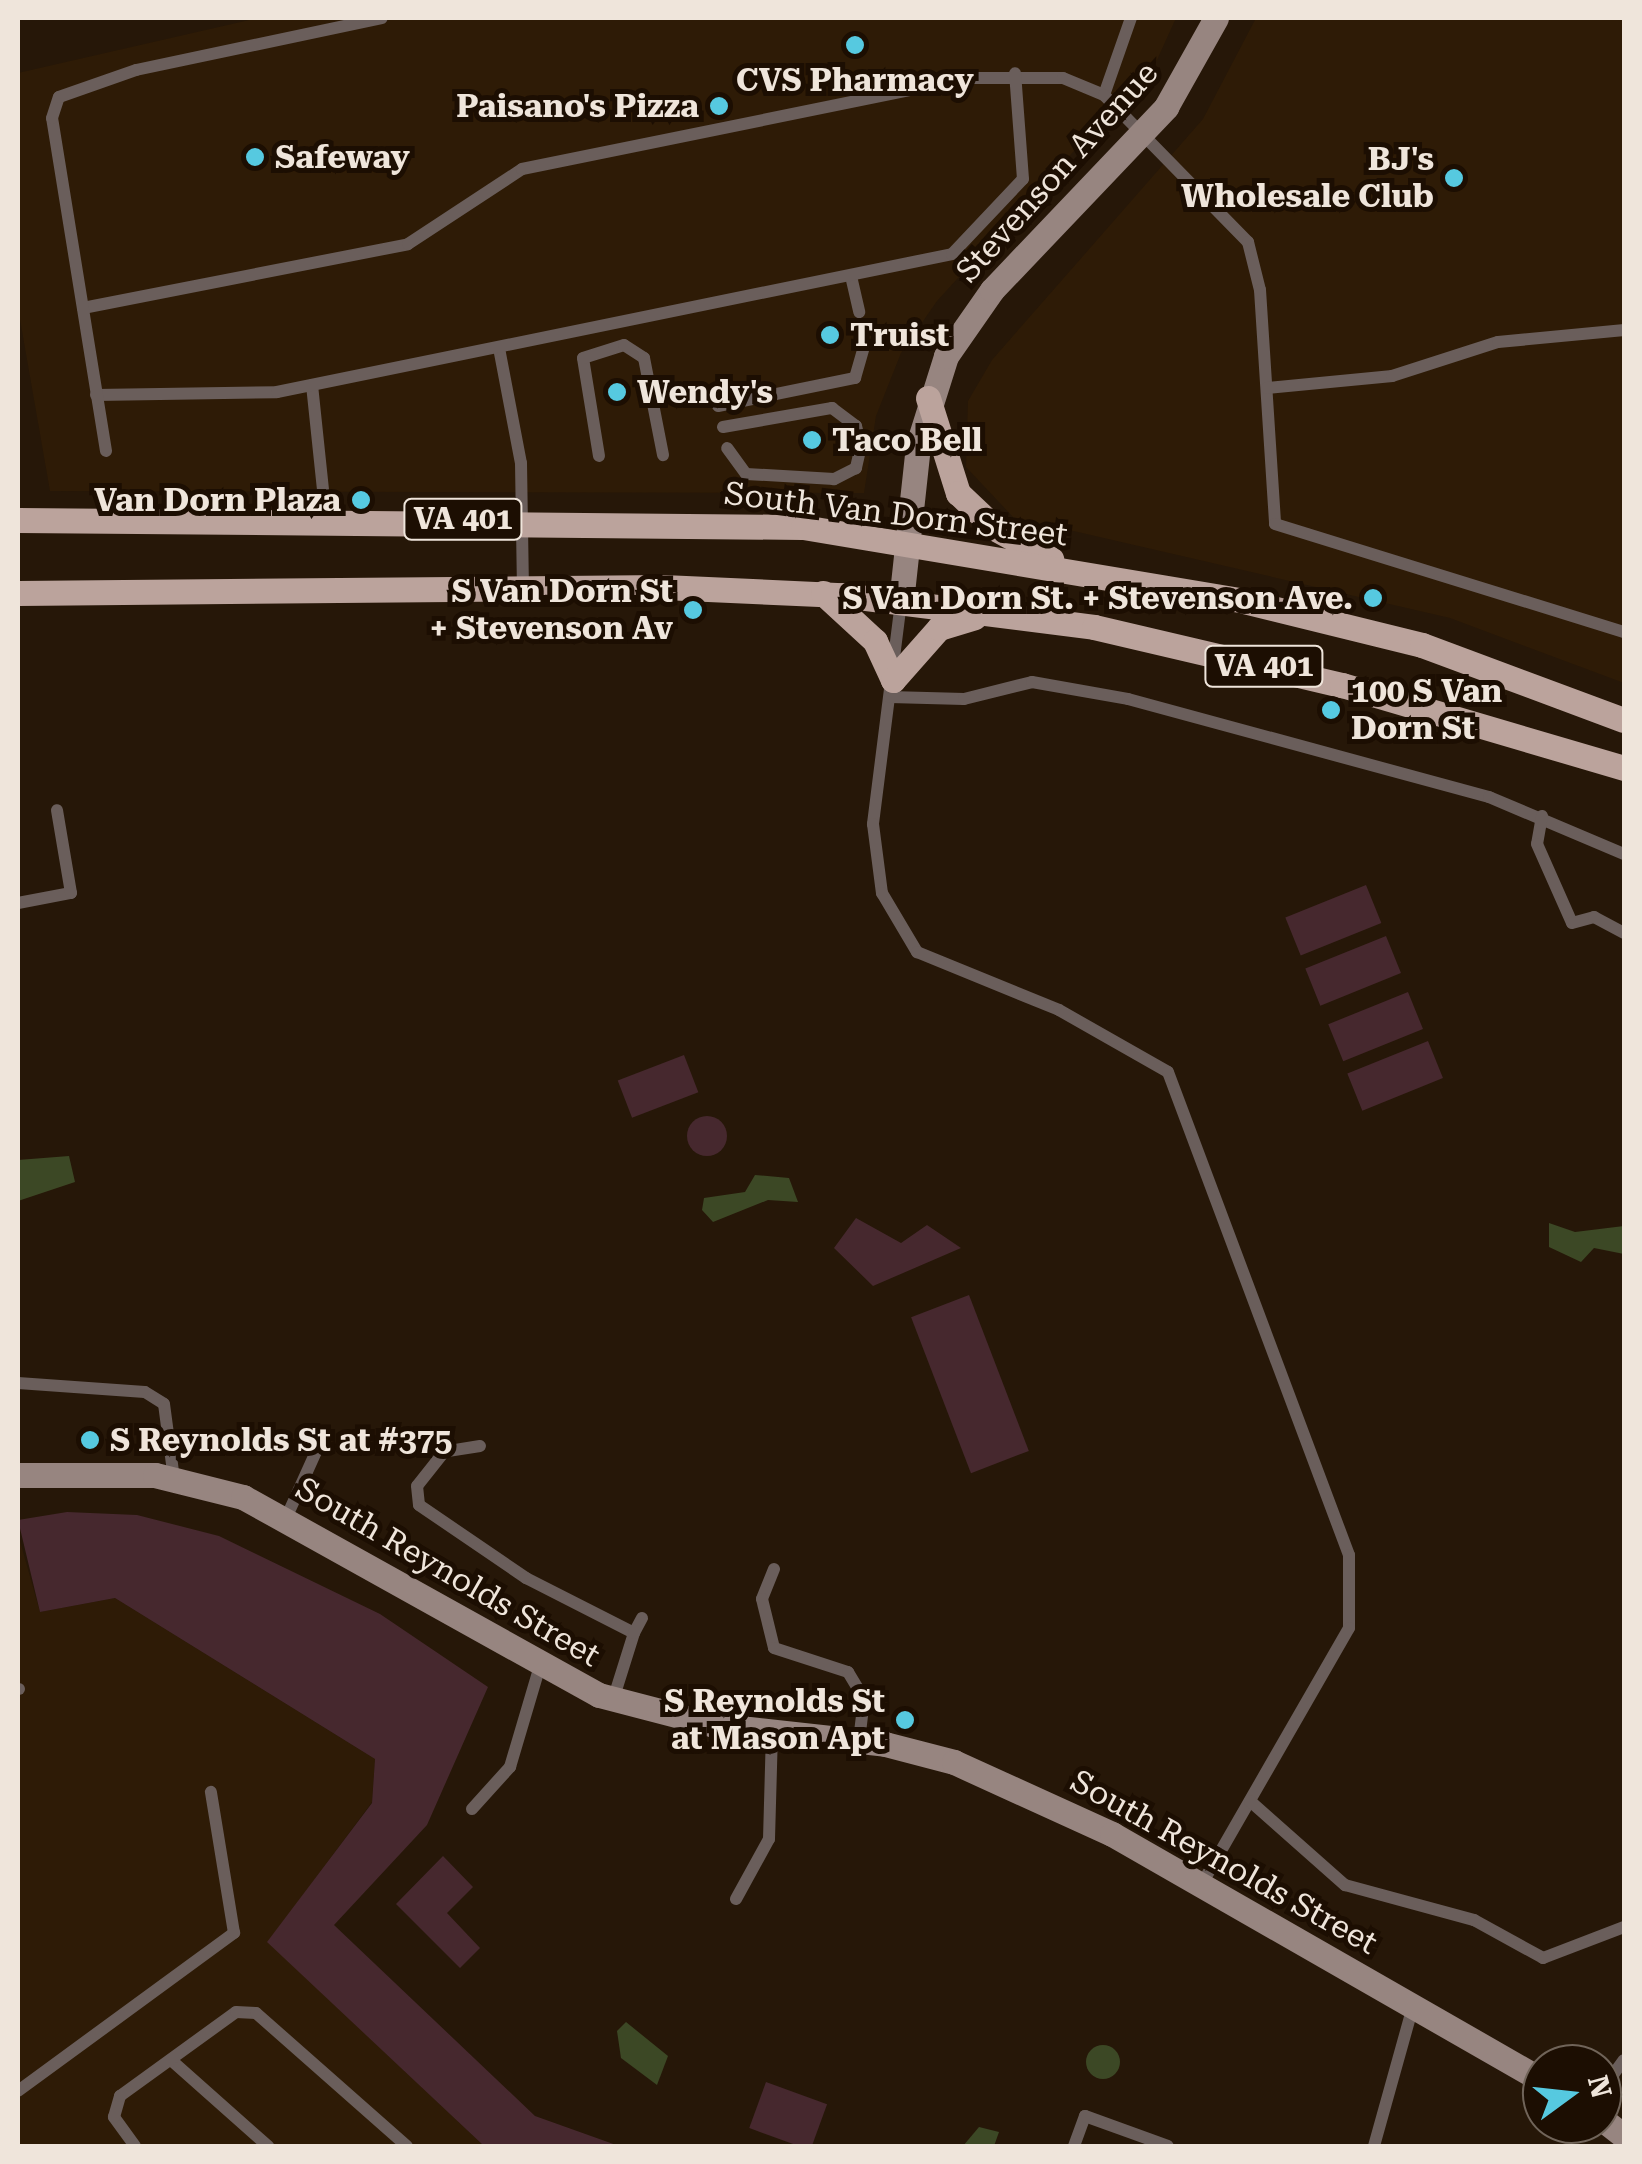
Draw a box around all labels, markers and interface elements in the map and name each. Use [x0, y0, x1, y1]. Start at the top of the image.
marker: CVS Pharmacy [844, 34, 866, 56]
street label: Stevenson Avenue [948, 54, 1166, 290]
place label: CVS Pharmacy [736, 61, 974, 99]
place label: Paisano's Pizza [456, 87, 699, 125]
marker: Paisano's Pizza [708, 95, 730, 117]
place label: Safeway [275, 138, 410, 176]
place label: BJ's Wholesale Club [1181, 141, 1434, 216]
marker: Safeway [244, 146, 266, 168]
marker: BJ's Wholesale Club [1443, 167, 1465, 189]
place label: Truist [850, 316, 949, 354]
marker: Truist [819, 324, 841, 346]
place label: Wendy's [637, 373, 773, 411]
marker: Wendy's [606, 381, 628, 403]
place label: Taco Bell [832, 421, 982, 459]
marker: Taco Bell [801, 429, 823, 451]
street label: South Van Dorn Street [722, 474, 1070, 554]
place label: Van Dorn Plaza [94, 481, 341, 519]
marker: Van Dorn Plaza [350, 489, 372, 511]
road number: VA 401 [403, 494, 523, 544]
place label: S Van Dorn St + Stevenson Av [430, 573, 673, 648]
place label: S Van Dorn St. + Stevenson Ave. [842, 579, 1353, 617]
marker: S Van Dorn St. + Stevenson Ave. [1362, 587, 1384, 609]
marker: S Van Dorn St + Stevenson Av [682, 599, 704, 621]
road number: VA 401 [1204, 641, 1324, 691]
place label: 100 S Van Dorn St [1351, 673, 1502, 748]
marker: 100 S Van Dorn St [1320, 699, 1342, 721]
place label: S Reynolds St at #375 [110, 1421, 452, 1459]
marker: S Reynolds St at #375 [79, 1429, 101, 1451]
street label: South Reynolds Street [289, 1469, 607, 1675]
place label: S Reynolds St at Mason Apt [664, 1683, 885, 1758]
marker: S Reynolds St at Mason Apt [894, 1709, 916, 1731]
street label: South Reynolds Street [1064, 1762, 1384, 1962]
north arrow [1522, 2044, 1622, 2144]
text: N [1581, 2072, 1618, 2101]

